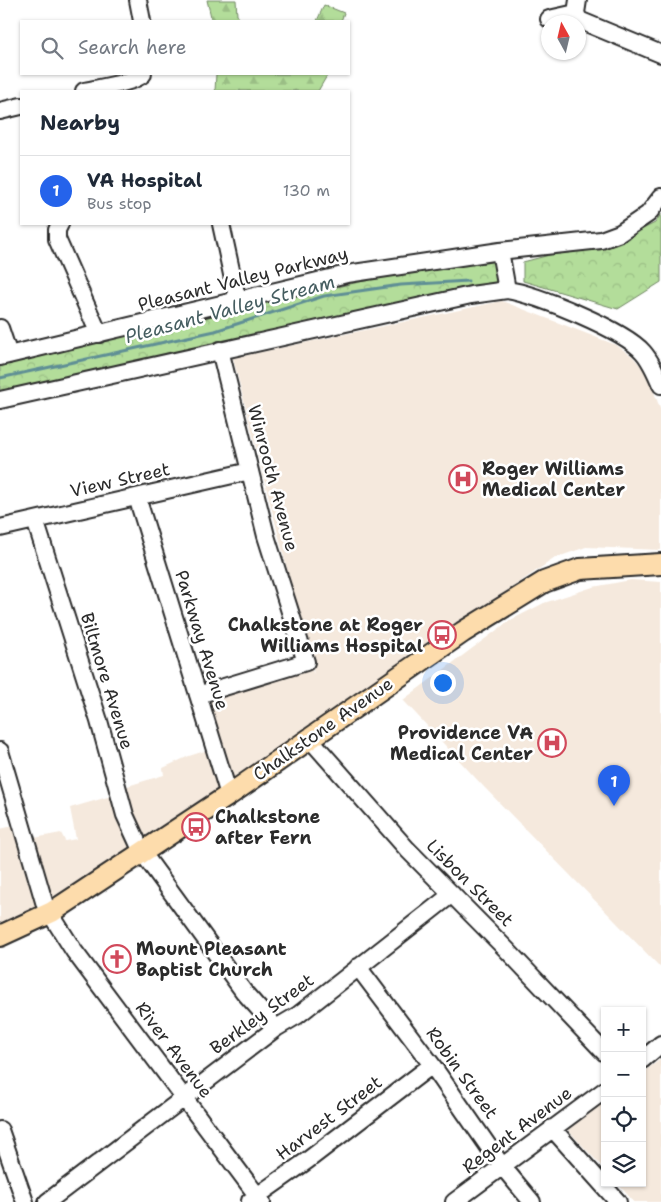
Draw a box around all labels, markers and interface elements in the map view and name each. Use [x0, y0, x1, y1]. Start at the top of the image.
north arrow [541, 15, 586, 60]
search box [20, 20, 350, 75]
icon: search [38, 34, 66, 62]
text: Search here [78, 35, 187, 60]
text: Nearby [40, 109, 120, 137]
text: VA Hospital [87, 168, 202, 193]
text: 1 [52, 180, 60, 201]
text: 130 m [283, 180, 330, 201]
text: Bus stop [87, 193, 152, 214]
street label: Pleasant Valley Parkway [136, 241, 350, 317]
water label: Pleasant Valley Stream [122, 269, 338, 349]
street label: Winrooth Avenue [242, 402, 304, 554]
street label: View Street [68, 457, 172, 503]
place label: Roger Williams Medical Center [482, 457, 625, 502]
hospital icon: Roger Williams Medical Center [448, 464, 478, 494]
street label: Parkway Avenue [169, 567, 235, 713]
street label: Biltmore Avenue [75, 610, 139, 752]
place label: Chalkstone at Roger Williams Hospital [228, 613, 423, 658]
bus stop icon: Chalkstone at Roger Williams Hospital [427, 620, 457, 650]
your location [430, 670, 456, 696]
street label: Chalkstone Avenue [248, 672, 398, 786]
place label: Providence VA Medical Center [390, 721, 533, 766]
hospital icon: Providence VA Medical Center [537, 728, 567, 758]
pin: 1 [598, 765, 630, 806]
place label: Chalkstone after Fern [215, 805, 321, 850]
bus stop icon: Chalkstone after Fern [181, 812, 211, 842]
street label: Lisbon Street [421, 834, 519, 932]
place label: Mount Pleasant Baptist Church [136, 937, 287, 982]
church icon: Mount Pleasant Baptist Church [102, 944, 132, 974]
street label: Berkley Street [205, 968, 319, 1060]
street label: River Avenue [130, 997, 218, 1103]
map controls [601, 1007, 646, 1187]
button: + [601, 1007, 646, 1052]
street label: Robin Street [421, 1022, 504, 1124]
button: − [601, 1052, 646, 1097]
street label: Harvest Street [271, 1070, 387, 1166]
street label: Regent Avenue [457, 1081, 577, 1179]
button: locate [601, 1097, 646, 1142]
button: layers [601, 1142, 646, 1187]

